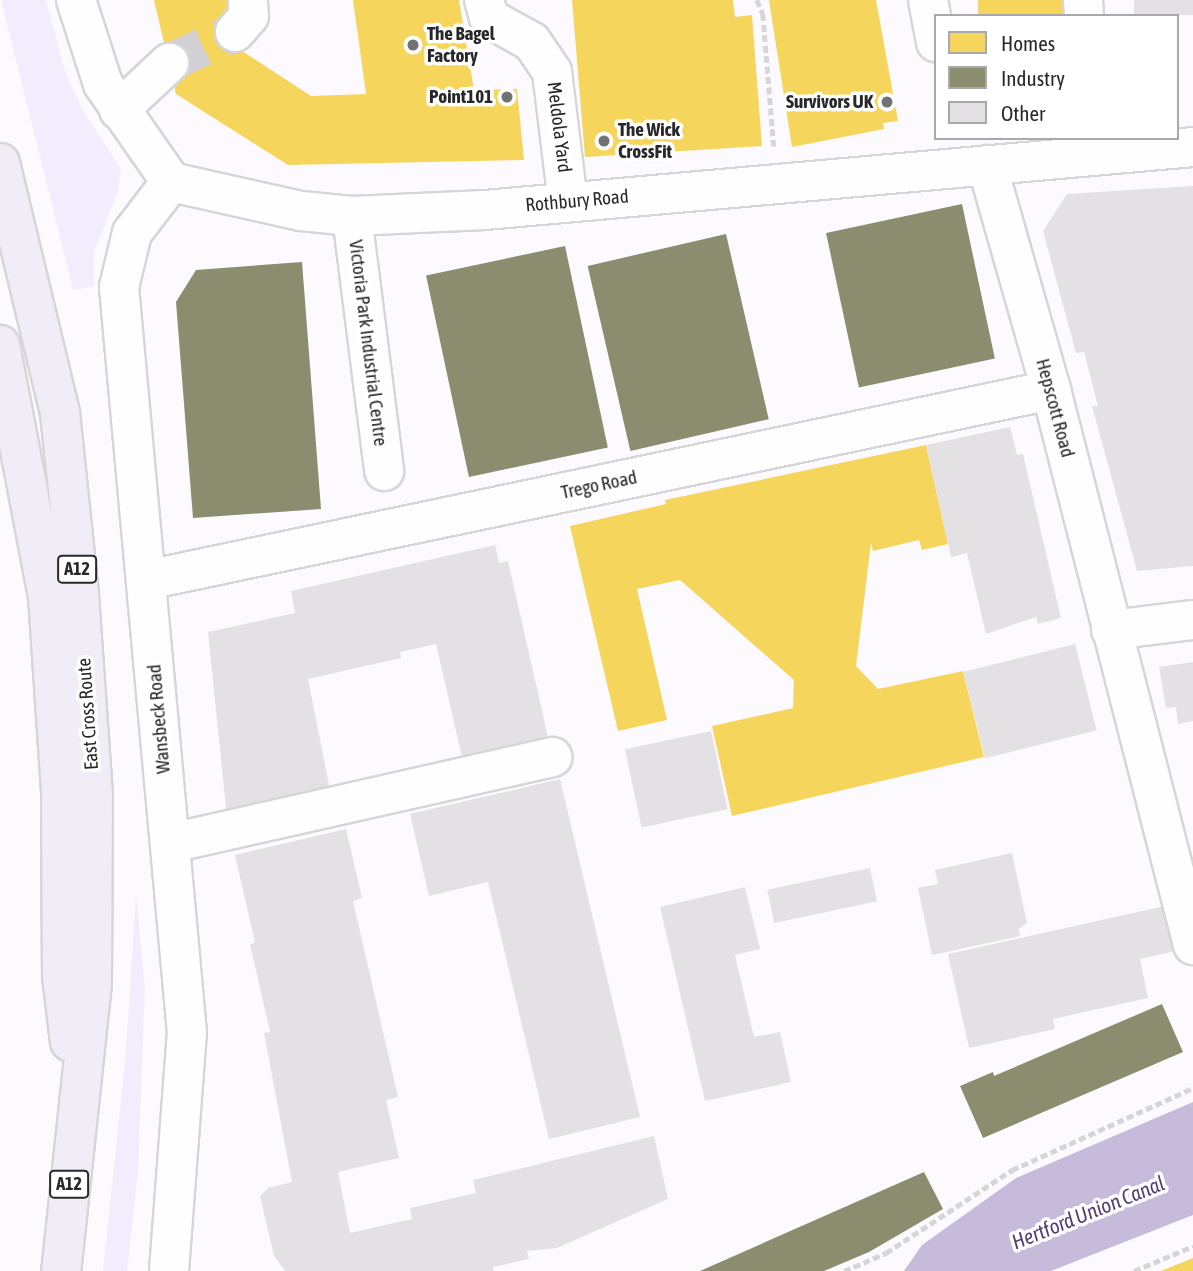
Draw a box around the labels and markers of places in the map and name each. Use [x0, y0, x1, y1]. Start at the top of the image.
place label: The Bagel Factory [427, 23, 495, 67]
marker: The Bagel Factory [405, 37, 421, 53]
place label: Point101 [429, 86, 493, 108]
marker: Point101 [499, 89, 515, 105]
place label: Survivors UK [786, 91, 873, 113]
marker: Survivors UK [879, 94, 895, 110]
place label: The Wick CrossFit [618, 119, 680, 163]
marker: The Wick CrossFit [596, 133, 612, 149]

